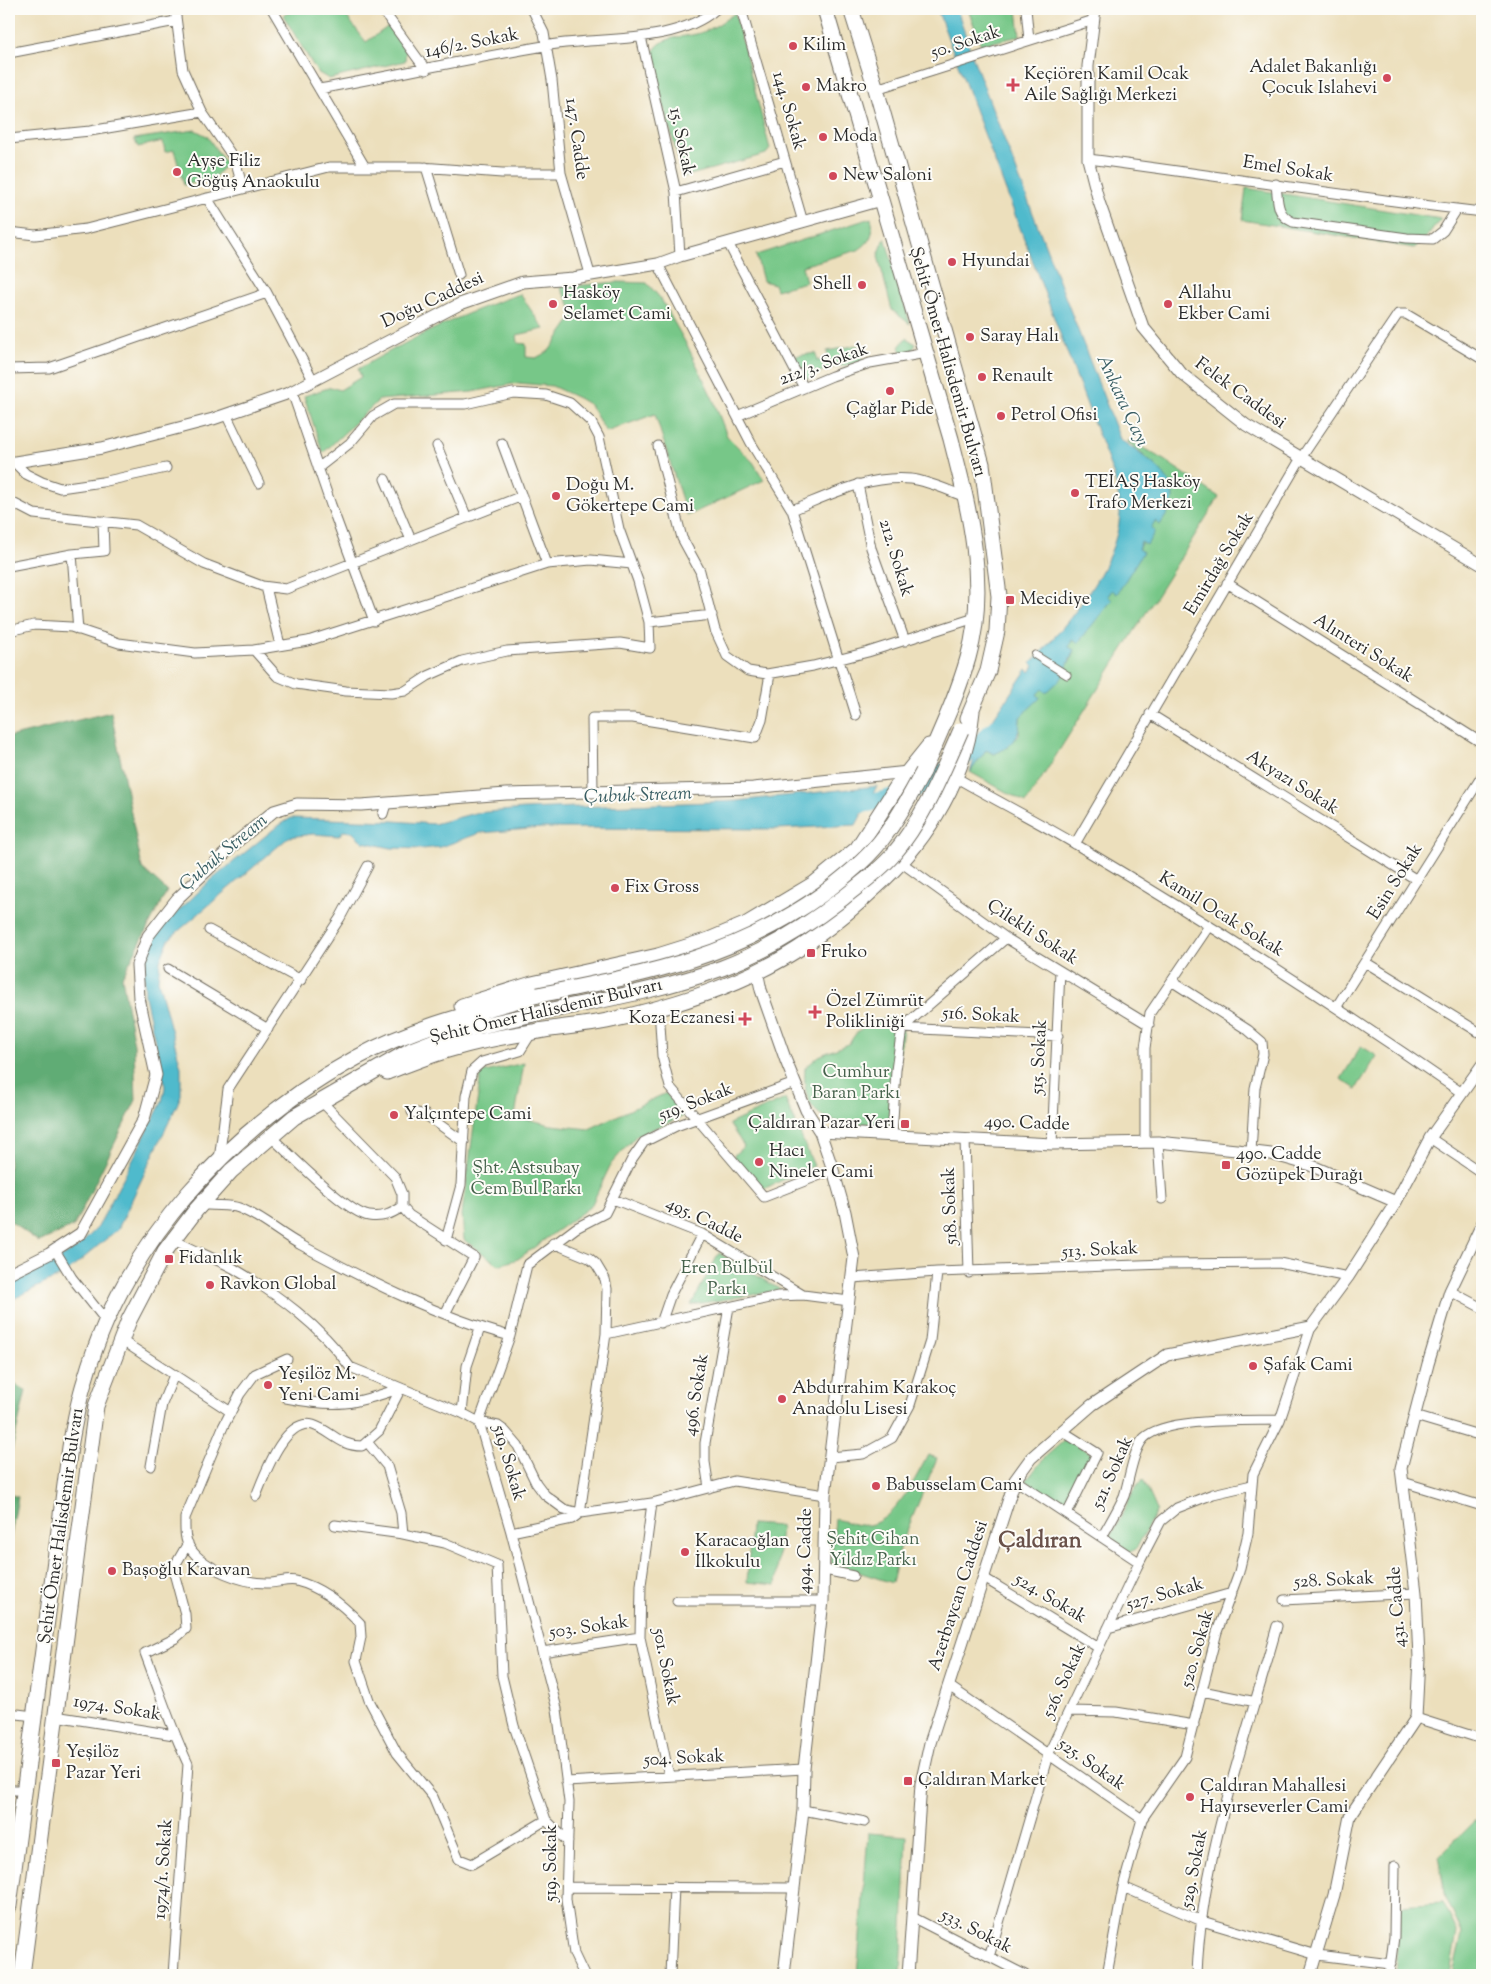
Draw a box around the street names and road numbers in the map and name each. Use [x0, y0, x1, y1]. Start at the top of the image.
street label: 50. Sokak [927, 19, 1004, 67]
street label: 146/2. Sokak [423, 22, 521, 66]
street label: 144. Sokak [764, 68, 812, 154]
street label: 147. Cadde [557, 96, 595, 182]
street label: 15. Sokak [661, 106, 701, 179]
street label: Emel Sokak [1241, 150, 1335, 190]
street label: Şehit Ömer Halisdemir Bulvarı [902, 244, 992, 480]
street label: Doğu Caddesi [378, 266, 488, 336]
street label: 212/3. Sokak [776, 337, 872, 393]
street label: Felek Caddesi [1189, 352, 1291, 436]
street label: Emirdağ Sokak [1179, 507, 1261, 621]
street label: 212. Sokak [871, 516, 919, 600]
street label: Alınteri Sokak [1308, 608, 1418, 690]
street label: Akyazı Sokak [1240, 744, 1344, 822]
street label: Esin Sokak [1362, 839, 1430, 925]
street label: Kamil Ocak Sokak [1153, 866, 1289, 964]
street label: Çilekli Sokak [981, 894, 1083, 973]
street label: Şehit Ömer Halisdemir Bulvarı [427, 973, 665, 1051]
street label: 516. Sokak [941, 1001, 1021, 1031]
street label: 515. Sokak [1025, 1019, 1055, 1096]
street label: 519. Sokak [654, 1077, 737, 1129]
street label: 490. Cadde [984, 1110, 1070, 1138]
street label: 518. Sokak [937, 1166, 965, 1246]
street label: 495. Cadde [661, 1191, 747, 1251]
street label: 513. Sokak [1060, 1236, 1139, 1266]
street label: 496. Sokak [678, 1352, 716, 1438]
street label: Şehit Ömer Halisdemir Bulvarı [33, 1406, 91, 1646]
street label: 519. Sokak [485, 1421, 531, 1504]
street label: 521. Sokak [1085, 1432, 1141, 1515]
street label: 494. Cadde [792, 1508, 820, 1594]
street label: Azerbaycan Caddesi [922, 1517, 996, 1675]
street label: 431. Cadde [1382, 1565, 1414, 1649]
street label: 528. Sokak [1292, 1566, 1375, 1596]
street label: 524. Sokak [1008, 1567, 1091, 1631]
street label: 527. Sokak [1122, 1571, 1207, 1619]
street label: 520. Sokak [1174, 1607, 1222, 1692]
street label: 503. Sokak [547, 1610, 630, 1647]
street label: 501. Sokak [645, 1625, 685, 1708]
street label: 526. Sokak [1036, 1639, 1094, 1724]
street label: 1974. Sokak [71, 1689, 163, 1729]
street label: 525. Sokak [1051, 1732, 1130, 1798]
street label: 504. Sokak [642, 1744, 725, 1774]
street label: 1974/1. Sokak [148, 1818, 180, 1920]
street label: 519. Sokak [539, 1824, 565, 1903]
street label: 529. Sokak [1174, 1827, 1215, 1912]
street label: 533. Sokak [935, 1902, 1017, 1961]

